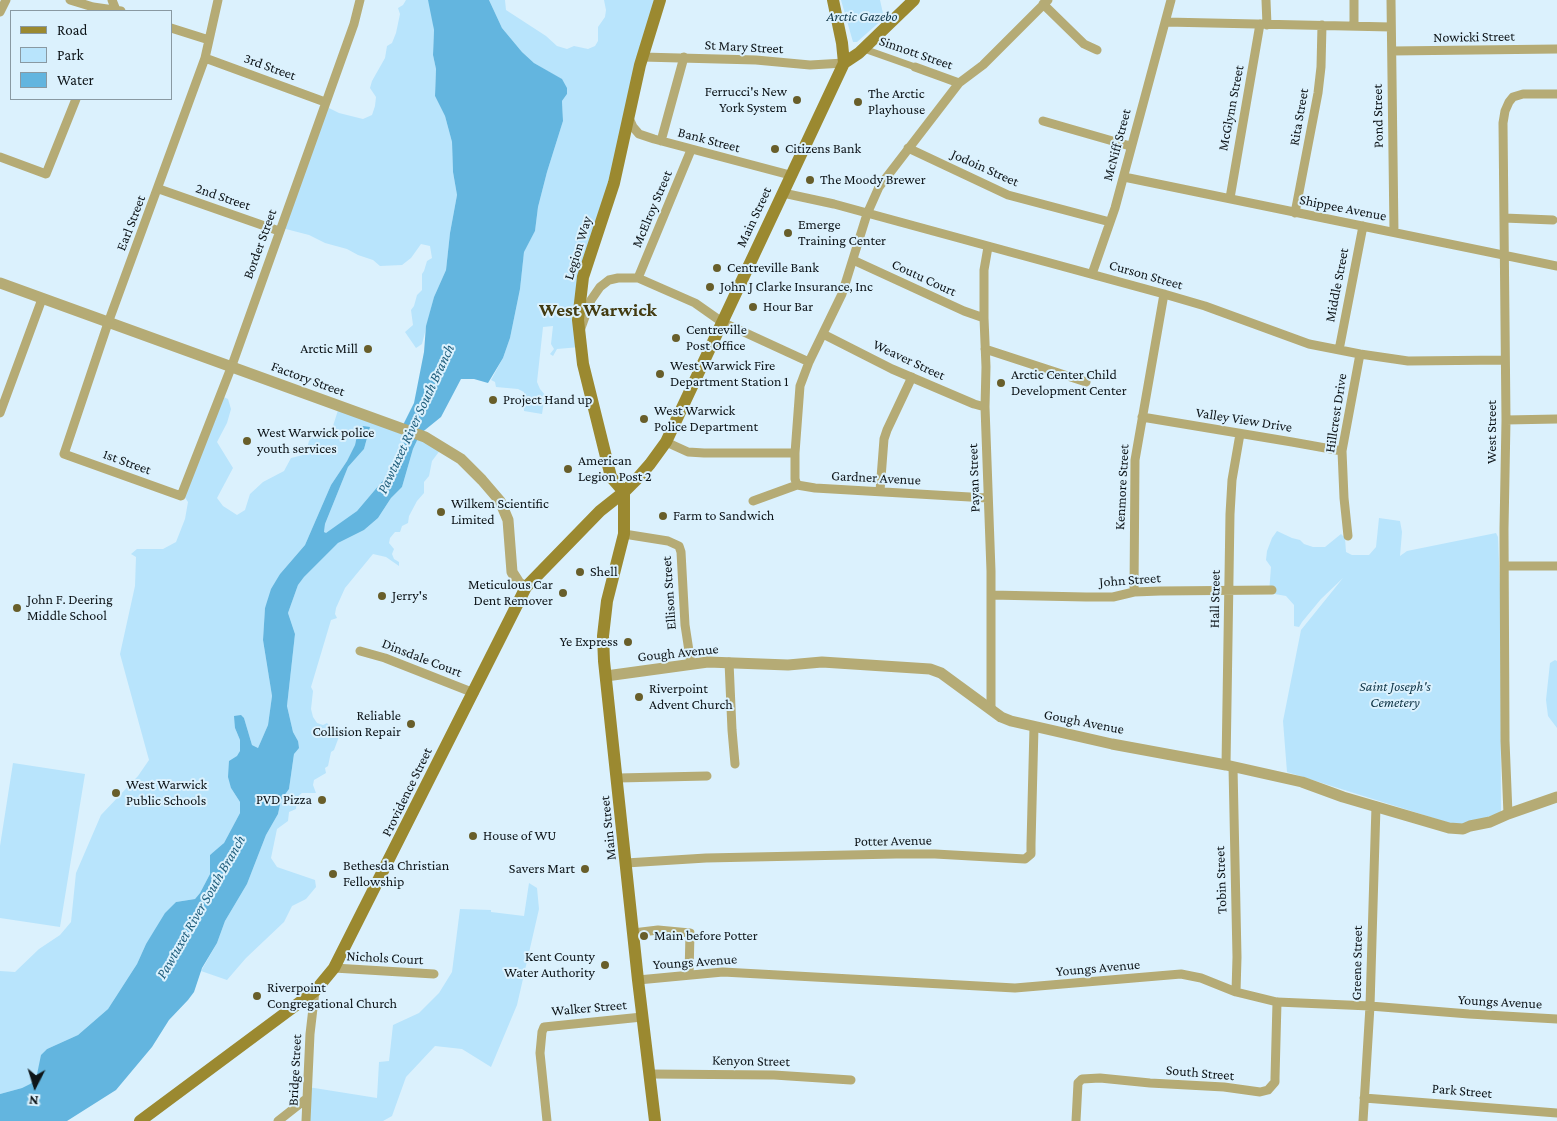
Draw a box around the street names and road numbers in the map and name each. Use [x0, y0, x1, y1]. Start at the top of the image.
street label: Nowicki Street [1433, 28, 1515, 46]
street label: Sinnott Street [877, 33, 955, 73]
street label: St Mary Street [704, 37, 784, 57]
street label: 3rd Street [242, 50, 298, 84]
street label: McGlynn Street [1214, 64, 1248, 152]
street label: Pond Street [1369, 84, 1387, 148]
street label: Rita Street [1286, 87, 1312, 147]
street label: McNiff Street [1099, 107, 1135, 183]
street label: Bank Street [676, 124, 742, 156]
street label: Jodoin Street [949, 146, 1021, 190]
street label: McElroy Street [628, 168, 676, 250]
street label: 2nd Street [193, 180, 253, 214]
street label: Main Street [733, 184, 775, 250]
street label: Shippee Avenue [1298, 191, 1388, 225]
street label: Earl Street [113, 193, 149, 253]
street label: Border Street [240, 207, 280, 281]
street label: Legion Way [560, 214, 596, 282]
street label: Middle Street [1322, 246, 1352, 324]
street label: Coutu Court [889, 256, 959, 300]
street label: Curson Street [1107, 256, 1185, 294]
street label: Weaver Street [870, 336, 948, 384]
street label: Factory Street [269, 358, 347, 400]
street label: Hillcrest Drive [1321, 372, 1351, 454]
street label: West Street [1484, 400, 1500, 464]
street label: Valley View Drive [1195, 404, 1293, 436]
street label: Payan Street [964, 443, 984, 513]
street label: Kenmore Street [1111, 444, 1133, 530]
street label: 1st Street [101, 446, 153, 478]
street label: Gardner Avenue [831, 467, 921, 489]
street label: Ellison Street [658, 556, 680, 630]
street label: John Street [1099, 569, 1161, 591]
street label: Hall Street [1206, 570, 1224, 628]
street label: Dinsdale Court [380, 635, 464, 681]
street label: Gough Avenue [637, 640, 719, 666]
street label: Gough Avenue [1042, 706, 1126, 738]
street label: Providence Street [378, 745, 436, 839]
street label: Main Street [596, 795, 620, 861]
street label: Potter Avenue [854, 832, 932, 850]
street label: Tobin Street [1211, 846, 1231, 914]
street label: Greene Street [1348, 925, 1366, 1001]
street label: Nichols Court [346, 948, 424, 968]
street label: Youngs Avenue [652, 951, 738, 973]
street label: Youngs Avenue [1055, 956, 1141, 980]
street label: Youngs Avenue [1457, 991, 1543, 1013]
street label: Walker Street [551, 996, 627, 1020]
street label: Bridge Street [285, 1034, 305, 1106]
street label: Kenyon Street [712, 1052, 790, 1070]
street label: South Street [1165, 1062, 1235, 1084]
street label: Park Street [1431, 1080, 1493, 1102]

